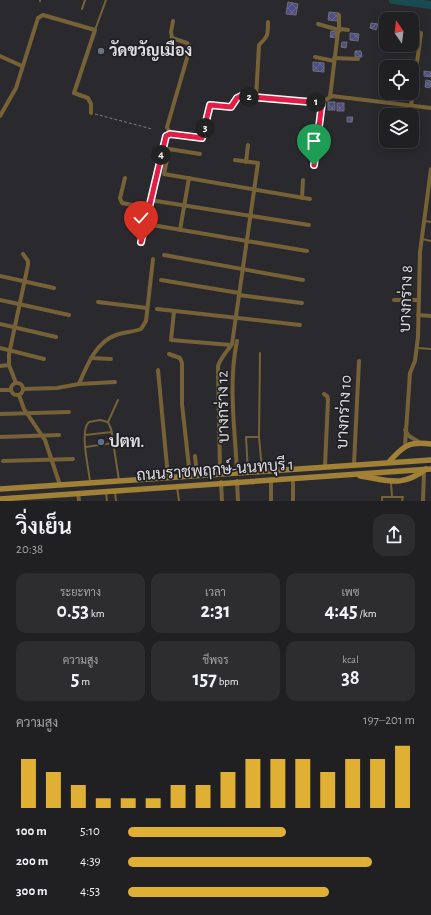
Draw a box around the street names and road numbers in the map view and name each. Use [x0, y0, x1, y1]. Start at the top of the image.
street label: บางกร่าง 8 [394, 265, 415, 333]
street label: บางกร่าง 12 [211, 370, 232, 444]
street label: บางกร่าง 10 [331, 375, 354, 449]
street label: ถนนราชพฤกษ์-นนทบุรี 1 [135, 452, 294, 486]

